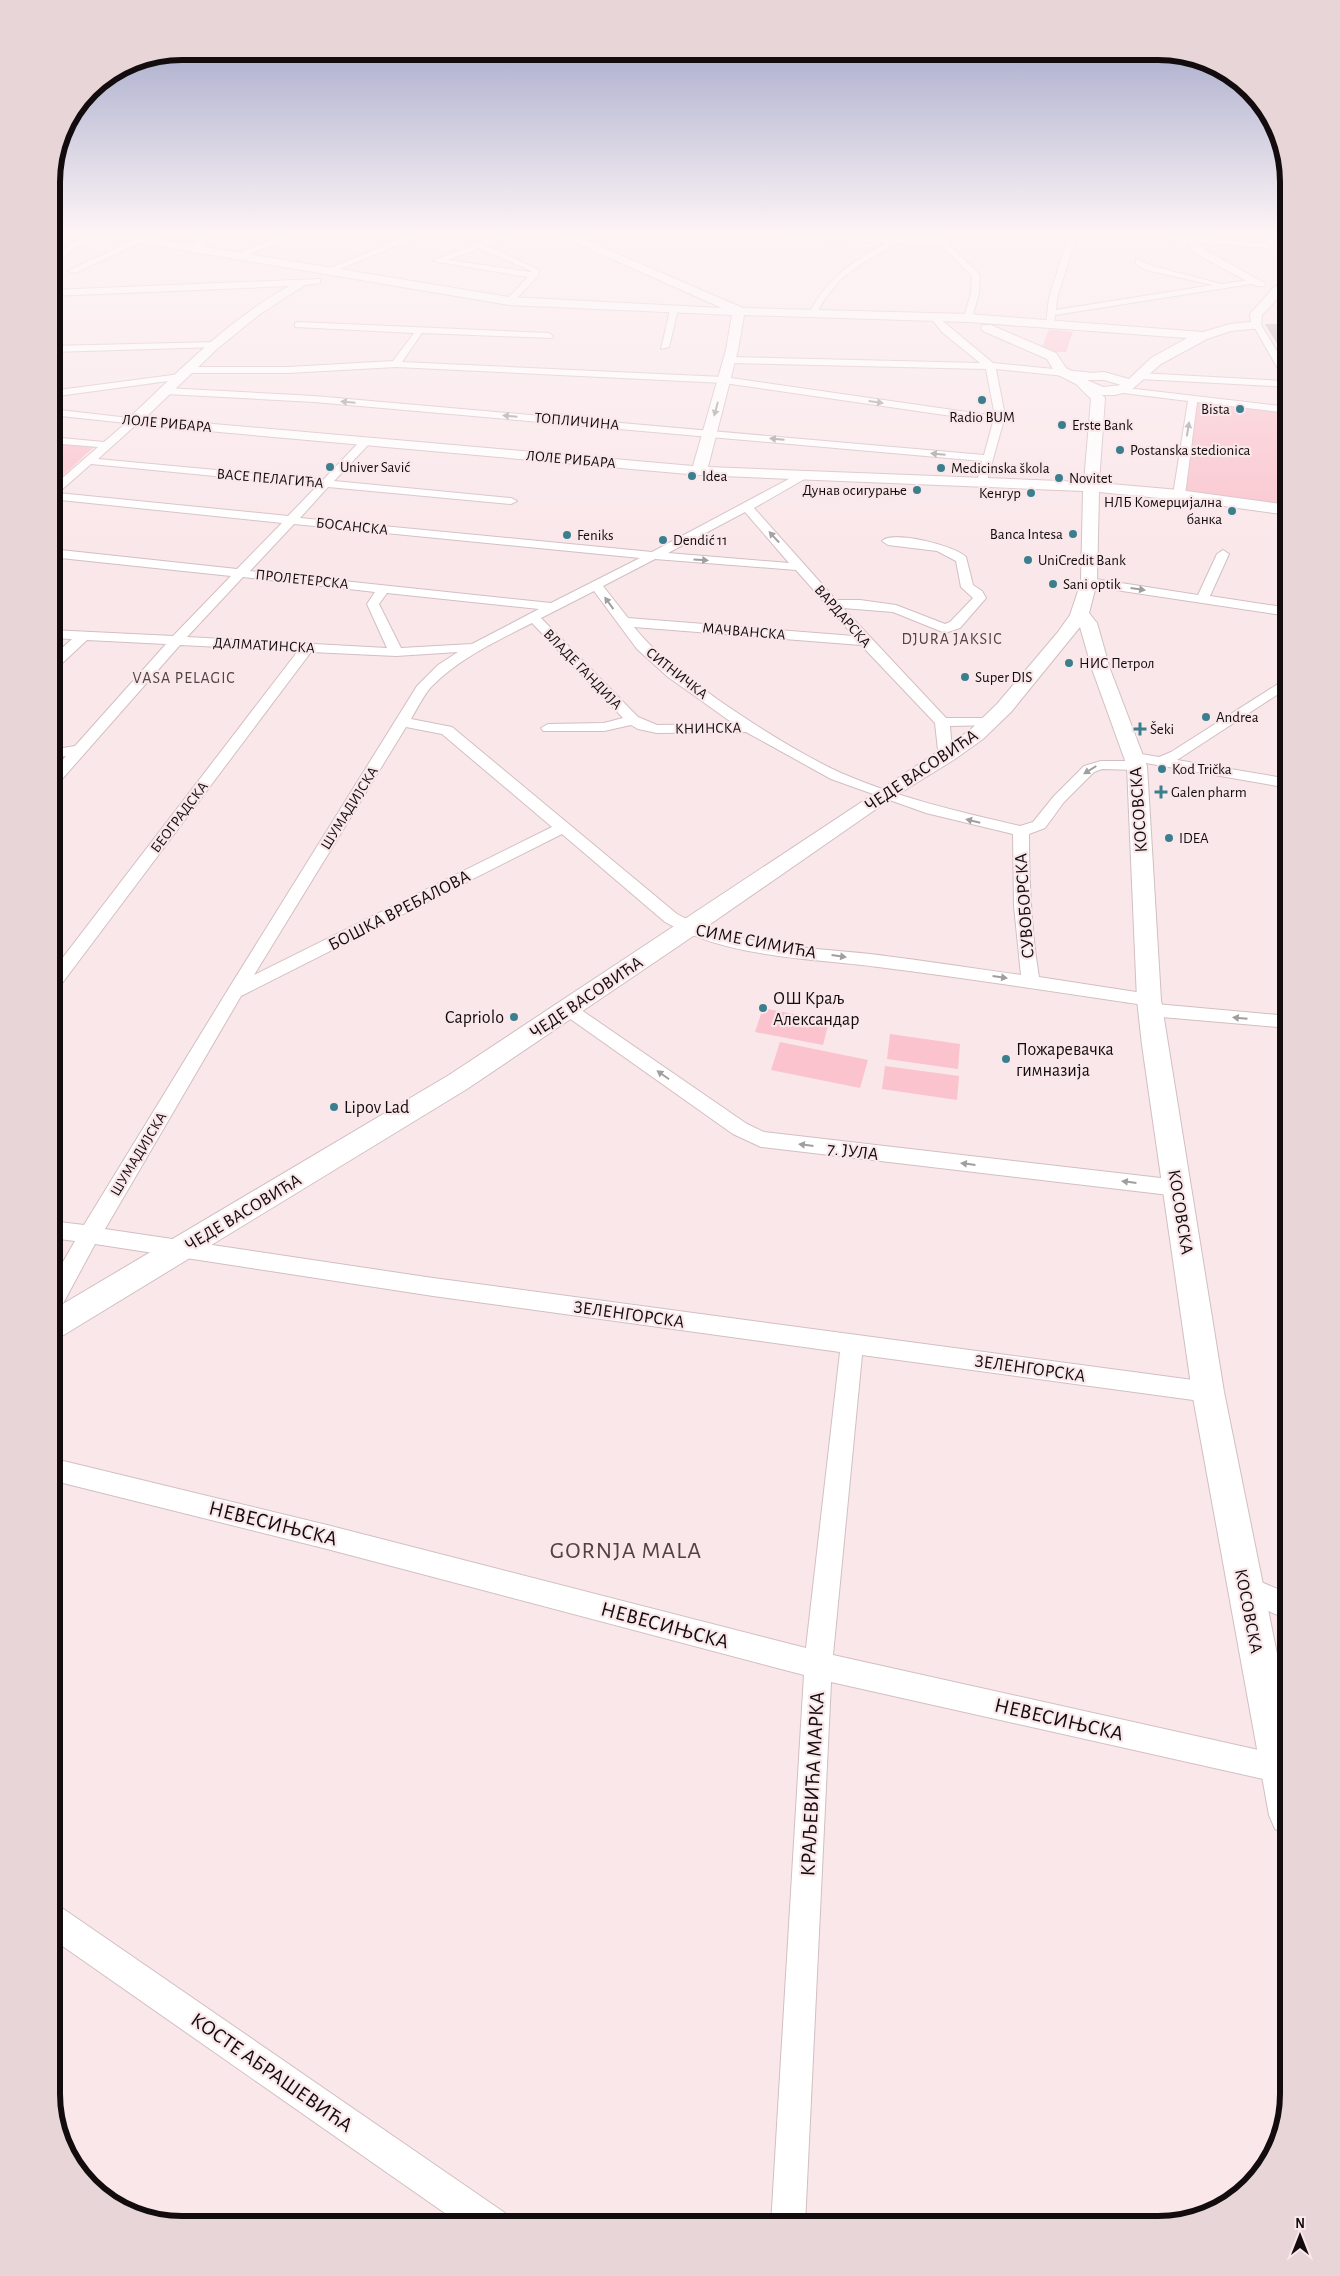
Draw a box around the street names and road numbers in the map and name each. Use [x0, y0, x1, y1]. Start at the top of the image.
street label: ТОПЛИЧИНА [534, 410, 620, 433]
street label: ЛОЛЕ РИБАРА [121, 412, 213, 435]
street label: ЛОЛЕ РИБАРА [525, 448, 617, 471]
street label: ВАСЕ ПЕЛАГИЋА [216, 466, 324, 491]
street label: БОСАНСКА [315, 515, 389, 538]
street label: ПРОЛЕТЕРСКА [255, 567, 349, 592]
street label: ВАРДАРСКА [812, 582, 874, 651]
street label: МАЧВАНСКА [702, 620, 786, 643]
street label: ВЛАДЕ ГАНДИЈА [541, 626, 625, 713]
street label: ДАЛМАТИНСКА [213, 635, 315, 656]
street label: СИТНИЧКА [643, 645, 710, 702]
street label: КНИНСКА [675, 720, 741, 737]
street label: ЧЕДЕ ВАСОВИЋА [862, 726, 982, 815]
street label: ШУМАДИЈСКА [318, 764, 381, 852]
street label: КОСОВСКА [1127, 766, 1151, 853]
street label: БЕОГРАДСКА [148, 779, 211, 856]
street label: СУВОБОРСКА [1012, 852, 1038, 959]
street label: БОШКА ВРЕБАЛОВА [326, 867, 474, 954]
street label: СИМЕ СИМИЋА [694, 921, 818, 963]
street label: ЧЕДЕ ВАСОВИЋА [527, 953, 647, 1042]
street label: ШУМАДИЈСКА [108, 1110, 169, 1199]
street label: 7. ЈУЛА [826, 1140, 880, 1164]
street label: КОСОВСКА [1164, 1168, 1196, 1256]
street label: ЧЕДЕ ВАСОВИЋА [182, 1171, 305, 1255]
street label: ЗЕЛЕНГОРСКА [572, 1298, 686, 1332]
street label: ЗЕЛЕНГОРСКА [973, 1352, 1087, 1386]
street label: НЕВЕСИЊСКА [206, 1497, 339, 1550]
street label: КОСОВСКА [1231, 1567, 1265, 1655]
street label: НЕВЕСИЊСКА [599, 1598, 731, 1653]
street label: КРАЉЕВИЋА МАРКА [797, 1691, 828, 1877]
street label: НЕВЕСИЊСКА [992, 1694, 1125, 1745]
street label: КОСТЕ АБРАШЕВИЋА [187, 2009, 356, 2136]

